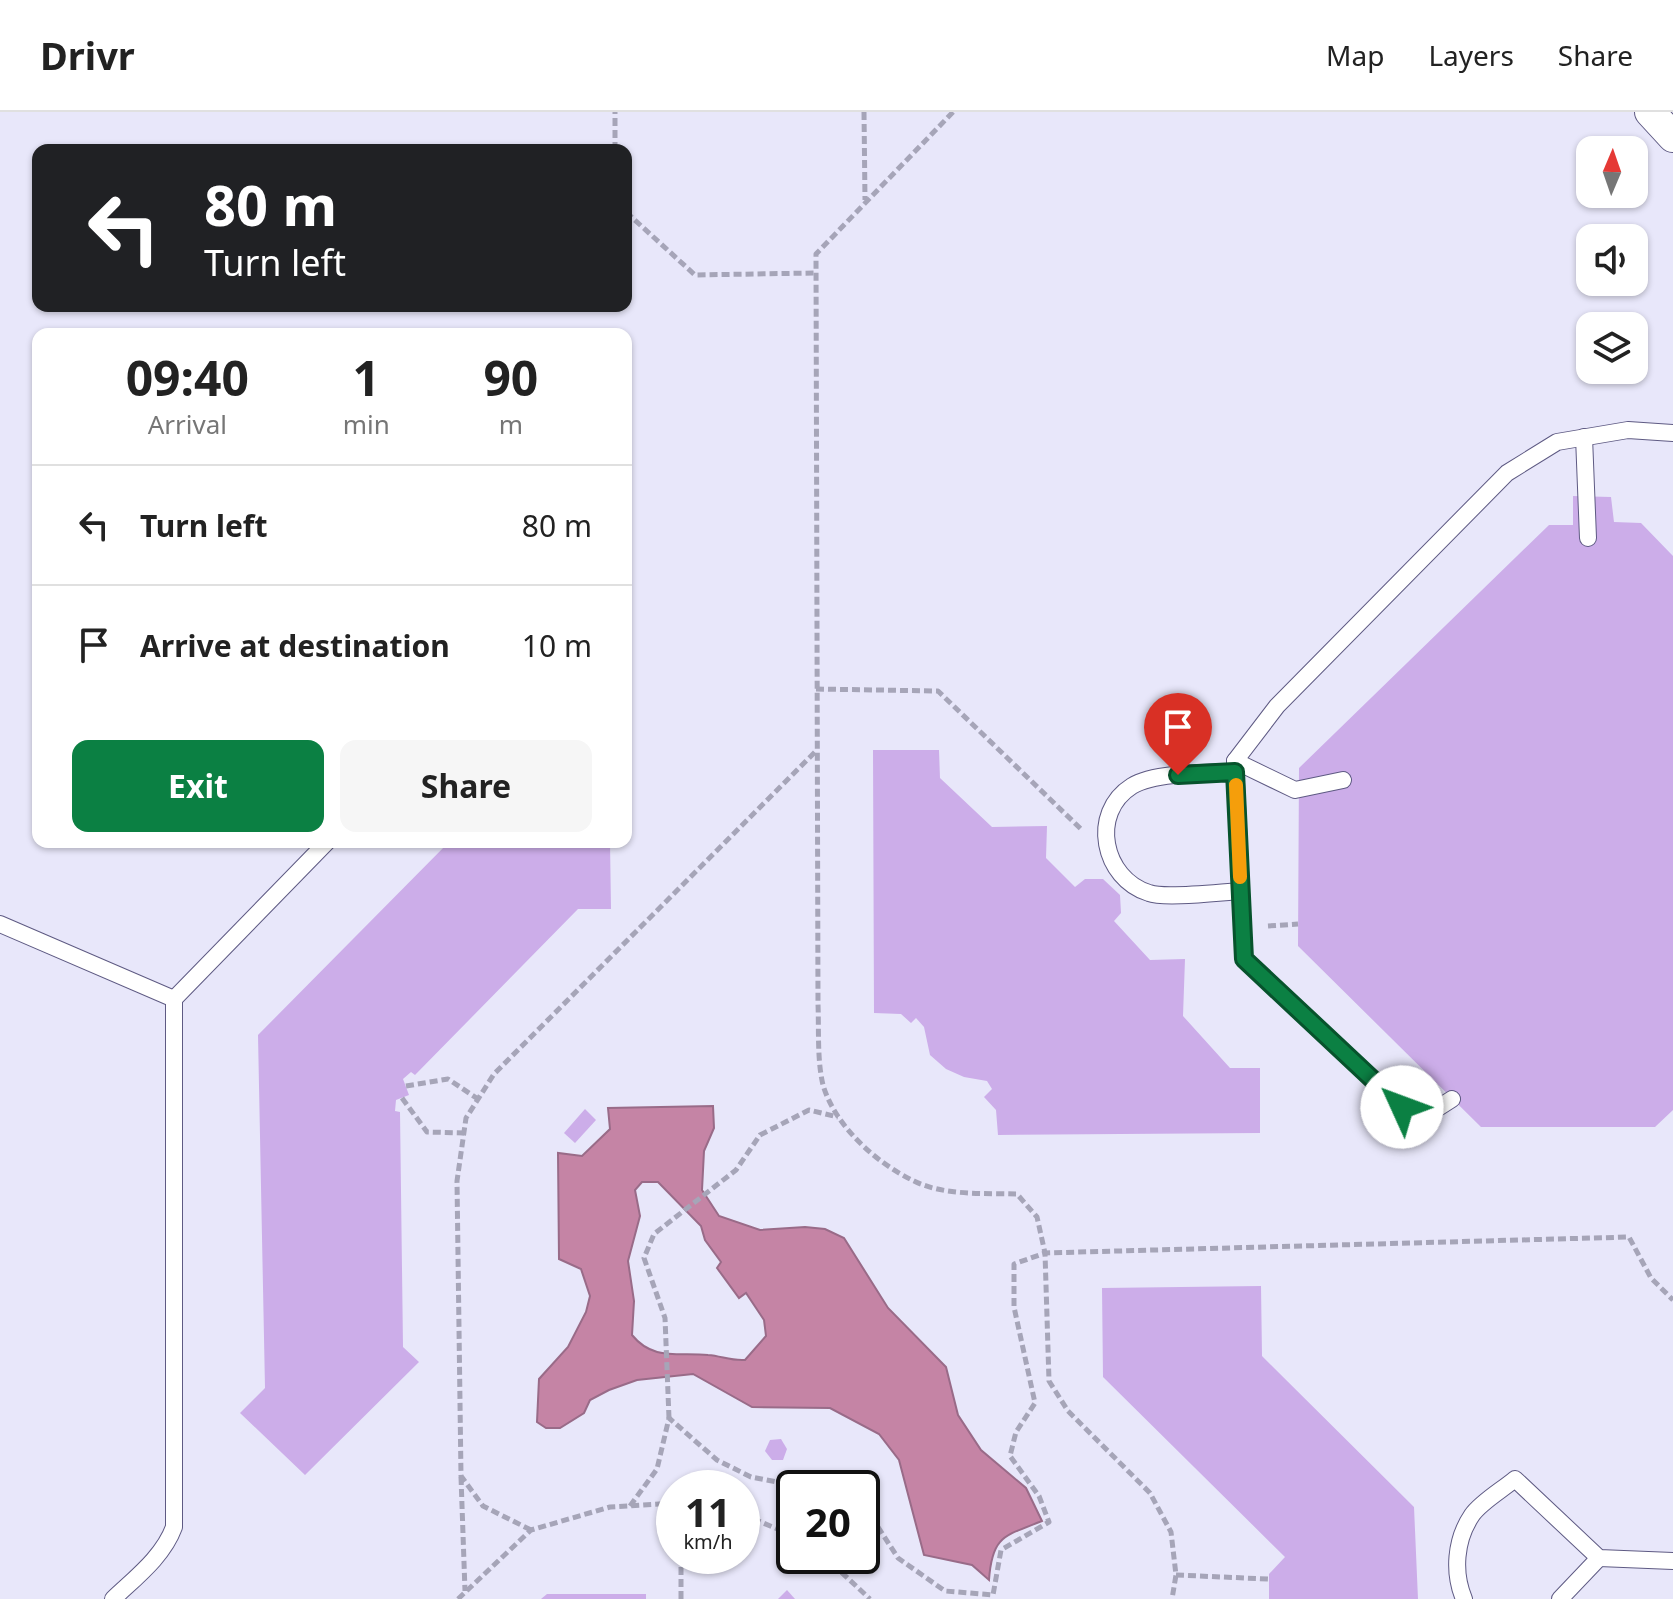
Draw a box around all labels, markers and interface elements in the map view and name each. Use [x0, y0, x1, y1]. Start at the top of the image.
text: Drivr [40, 29, 135, 81]
text: Map [1326, 36, 1384, 74]
text: Layers [1428, 36, 1514, 74]
text: Share [1558, 36, 1633, 74]
north arrow [1576, 136, 1648, 208]
map controls [1576, 136, 1648, 384]
text: 80 m [204, 166, 337, 242]
icon: left [72, 176, 176, 280]
button: sound [1576, 224, 1648, 296]
text: Turn left [204, 238, 346, 287]
button: layers [1576, 312, 1648, 384]
text: 09:40 [126, 345, 249, 410]
text: 1 [352, 345, 380, 410]
text: 90 [483, 345, 538, 410]
text: Arrival [148, 406, 227, 442]
text: min [343, 406, 390, 442]
text: m [499, 406, 523, 442]
icon: left [72, 503, 116, 547]
text: Turn left [140, 505, 268, 546]
text: 80 m [522, 505, 592, 546]
icon: arrive [72, 623, 116, 667]
text: Arrive at destination [140, 625, 450, 666]
text: 10 m [522, 625, 592, 666]
pin [1144, 693, 1212, 775]
icon: arrive [1156, 705, 1200, 749]
button: Exit [72, 740, 324, 832]
button: Share [340, 740, 592, 832]
position arrow [1360, 1065, 1444, 1149]
speed limit sign: 20 [776, 1470, 880, 1574]
text: 11 [685, 1484, 731, 1539]
text: km/h [683, 1528, 733, 1555]

